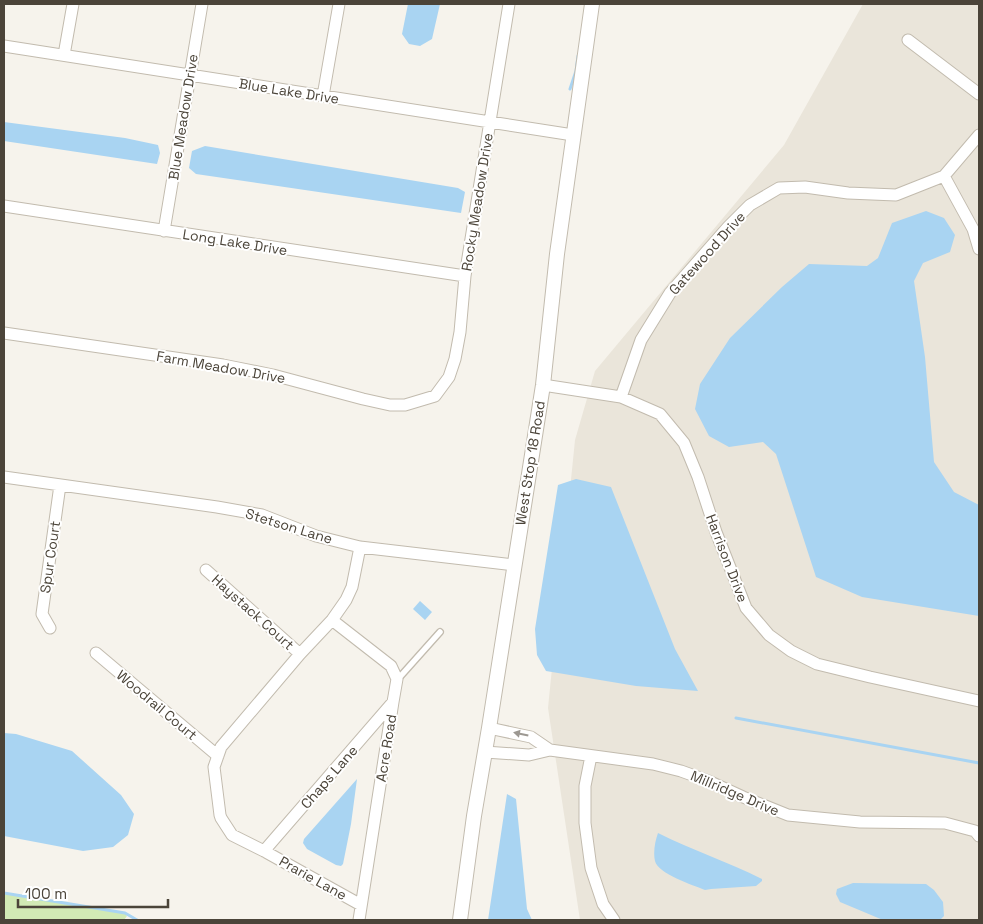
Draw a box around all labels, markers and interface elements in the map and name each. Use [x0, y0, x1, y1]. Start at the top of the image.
street label: Blue Meadow Drive [164, 53, 202, 181]
street label: Blue Lake Drive [238, 74, 340, 108]
street label: Rocky Meadow Drive [457, 132, 497, 272]
street label: Gatewood Drive [665, 208, 749, 298]
street label: Long Lake Drive [181, 225, 289, 259]
street label: Farm Meadow Drive [155, 347, 287, 387]
street label: West Stop 18 Road [511, 399, 549, 527]
street label: Stetson Lane [243, 504, 335, 548]
street label: Harrison Drive [702, 511, 752, 605]
street label: Spur Court [36, 520, 64, 594]
street label: Haystack Court [208, 570, 298, 654]
street label: Woodrail Court [113, 666, 201, 744]
street label: Acre Road [372, 713, 400, 783]
one-way arrow [513, 730, 529, 738]
street label: Chaps Lane [297, 742, 361, 812]
street label: Millridge Drive [688, 766, 782, 820]
street label: Prarie Lane [276, 852, 350, 904]
scale bar [18, 876, 168, 908]
text: 100 m [25, 884, 67, 903]

